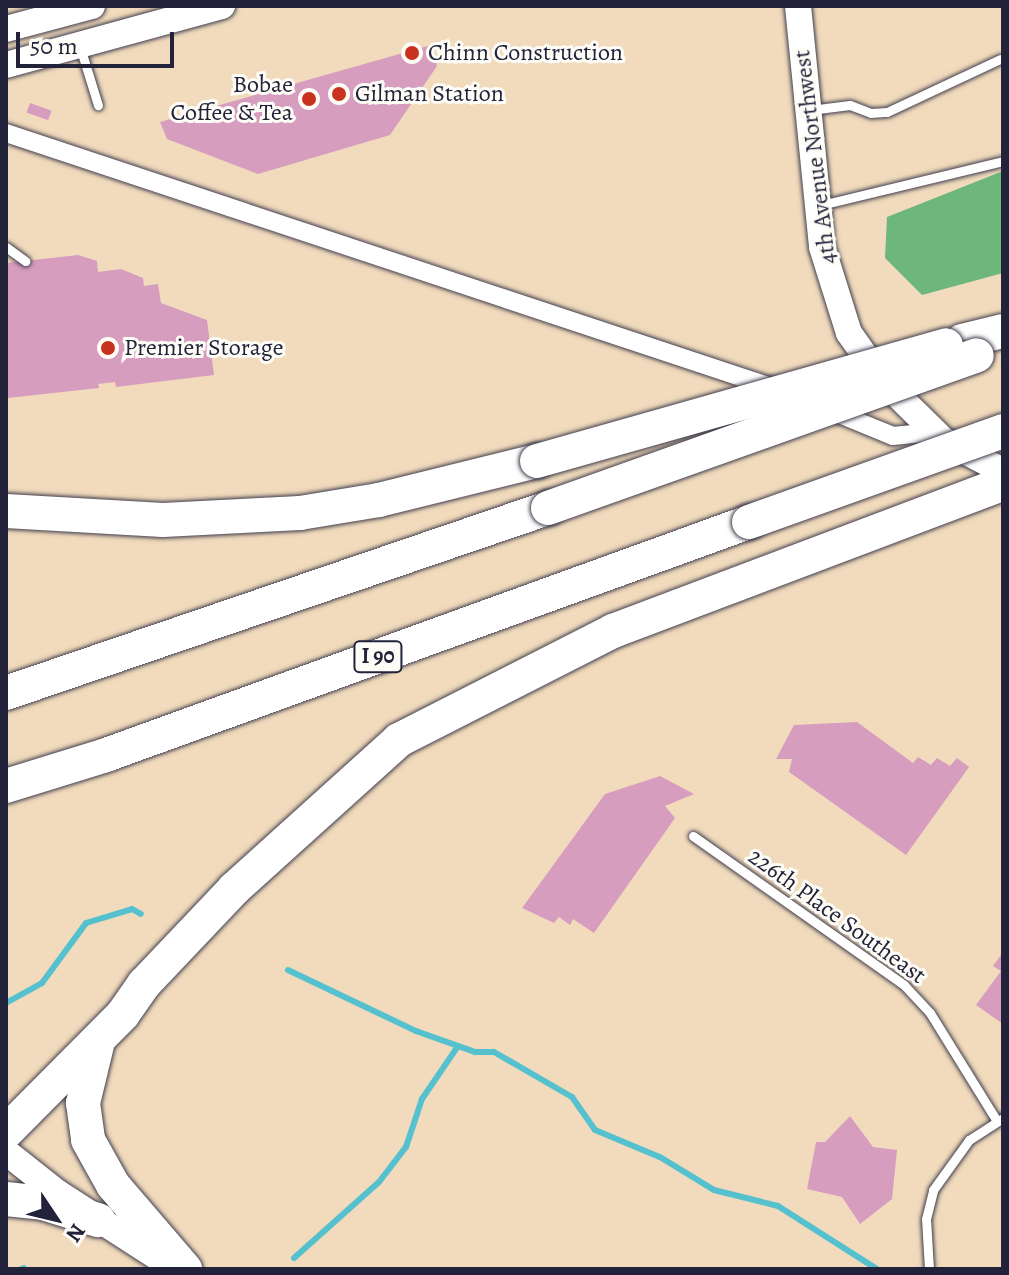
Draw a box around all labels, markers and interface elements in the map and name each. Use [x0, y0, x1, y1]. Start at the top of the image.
scale bar [20, 16, 178, 66]
text: 50 m [30, 30, 78, 62]
place label: Chinn Construction [428, 39, 623, 67]
marker: Chinn Construction [403, 44, 421, 62]
street label: 4th Avenue Northwest [788, 48, 842, 266]
place label: Bobae Coffee & Tea [170, 71, 293, 127]
place label: Gilman Station [355, 80, 504, 108]
marker: Gilman Station [330, 85, 348, 103]
marker: Bobae Coffee & Tea [300, 90, 318, 108]
place label: Premier Storage [124, 334, 284, 362]
marker: Premier Storage [99, 339, 117, 357]
road number: I 90 [352, 639, 404, 675]
street label: 226th Place Southeast [743, 842, 931, 990]
north arrow [16, 1179, 96, 1259]
text: N [59, 1218, 93, 1248]

